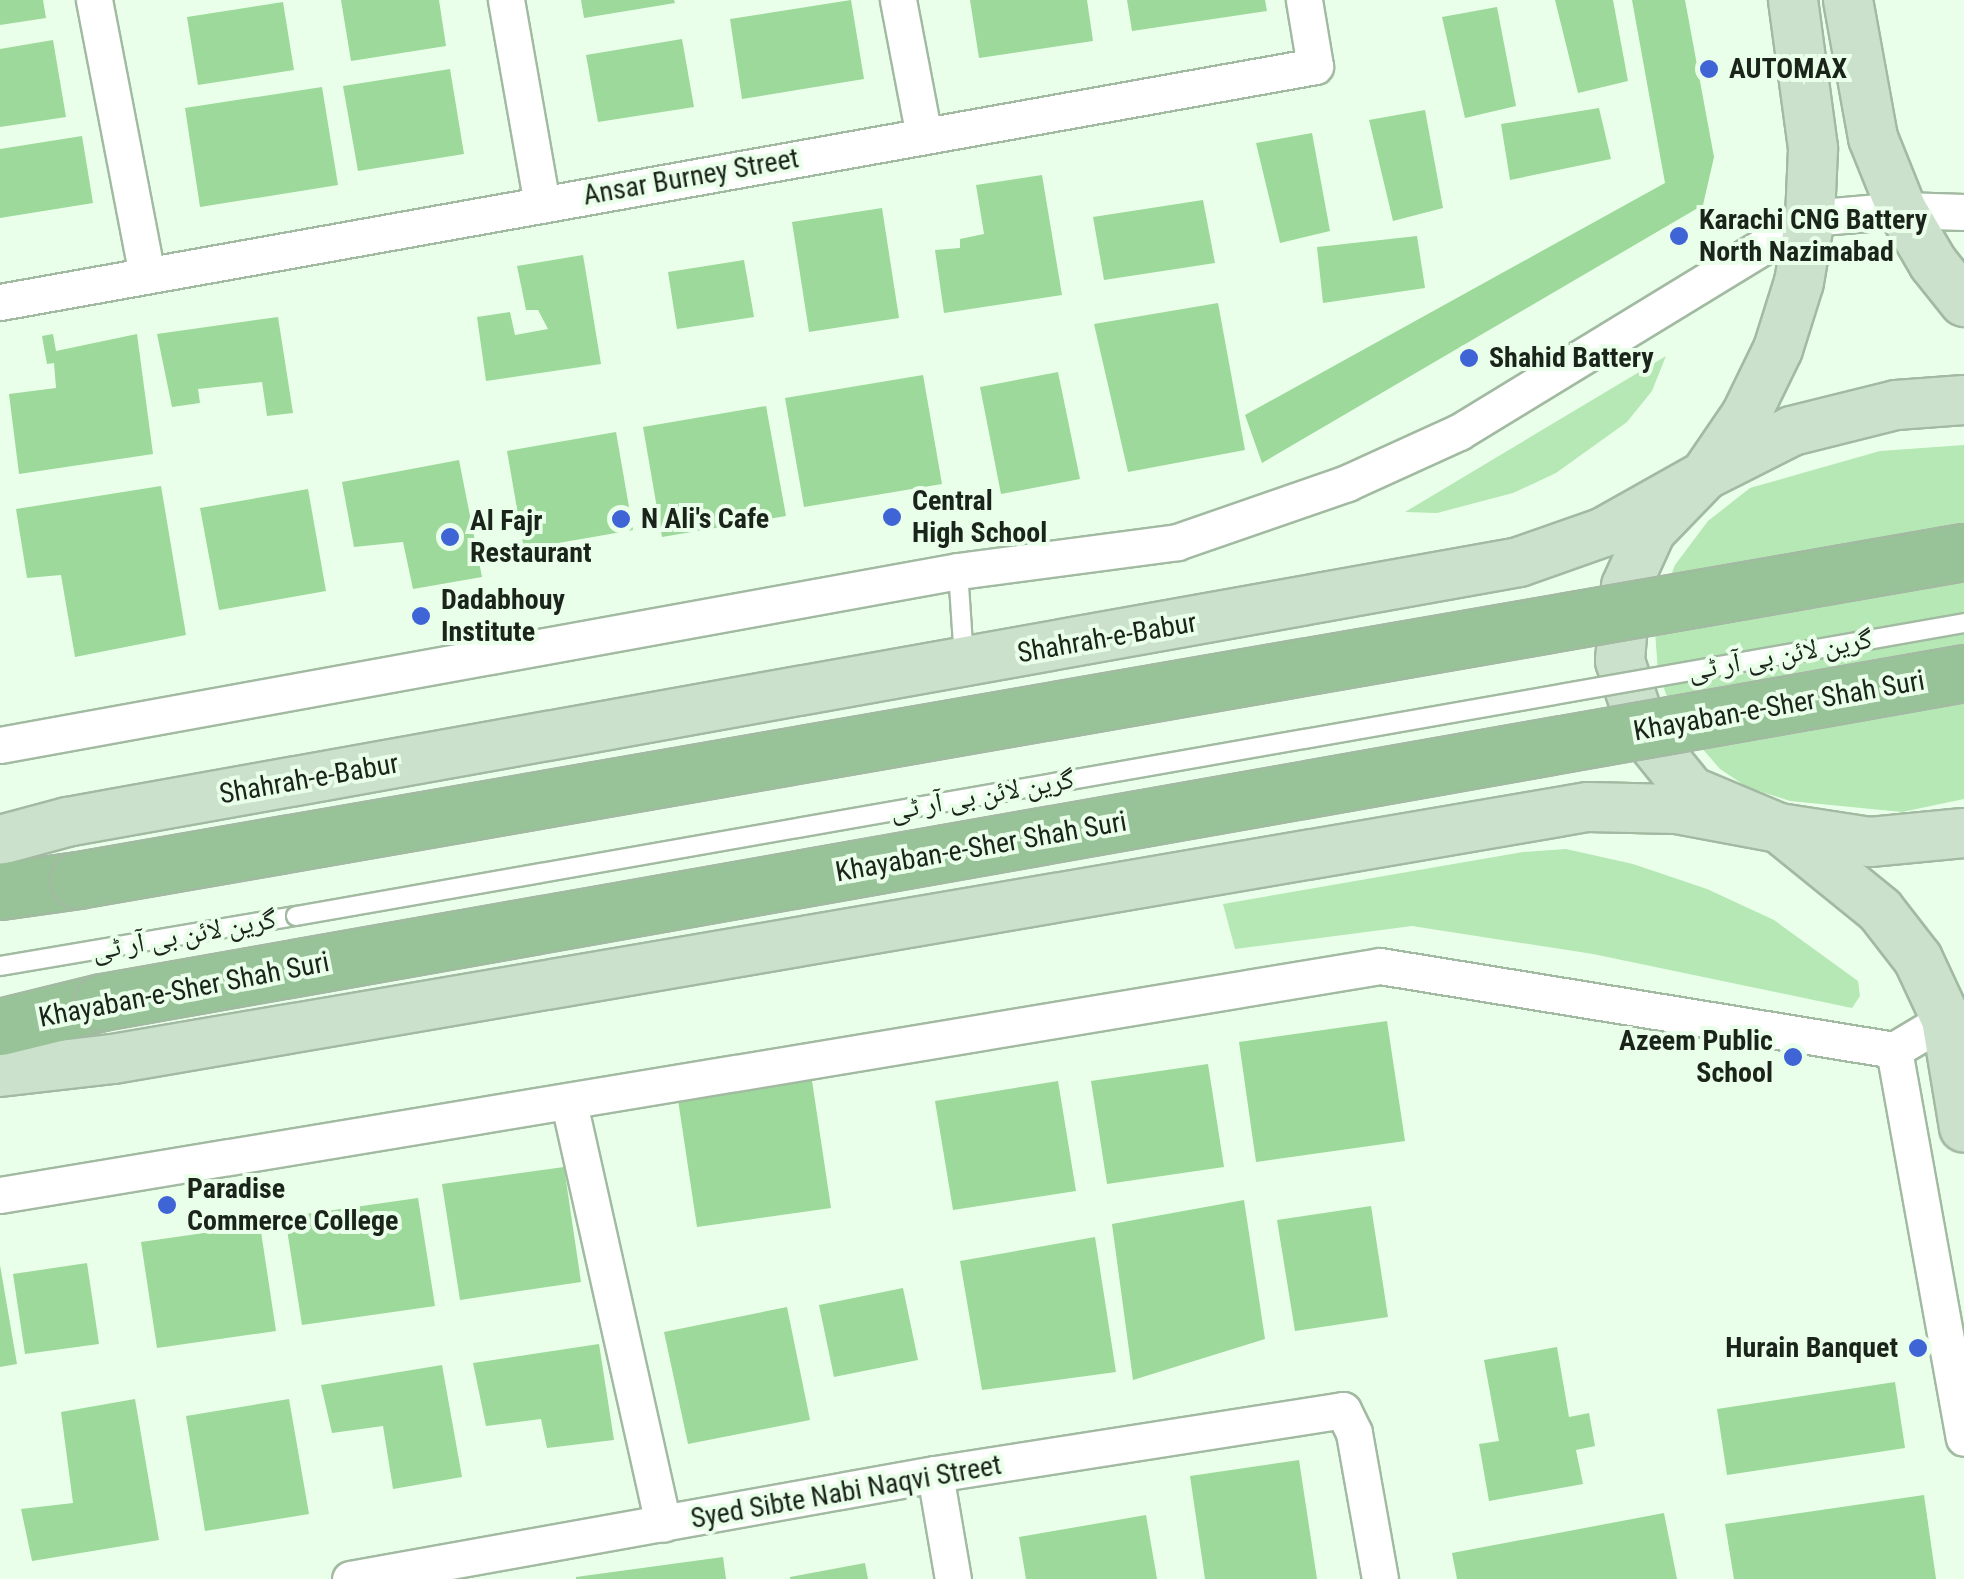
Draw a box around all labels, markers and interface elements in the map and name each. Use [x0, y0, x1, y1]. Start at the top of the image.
place label: AUTOMAX [1729, 52, 1847, 86]
marker: AUTOMAX [1698, 58, 1720, 80]
street label: Ansar Burney Street [581, 141, 801, 213]
place label: Karachi CNG Battery North Nazimabad [1699, 203, 1927, 269]
marker: Karachi CNG Battery North Nazimabad [1668, 225, 1690, 247]
place label: Shahid Battery [1489, 341, 1654, 375]
marker: Shahid Battery [1458, 347, 1480, 369]
place label: Central High School [912, 484, 1047, 550]
place label: N Ali's Cafe [641, 502, 769, 536]
place label: Al Fajr Restaurant [470, 504, 592, 570]
marker: Central High School [881, 506, 903, 528]
marker: N Ali's Cafe [610, 508, 632, 530]
marker: Al Fajr Restaurant [439, 526, 461, 548]
place label: Dadabhouy Institute [441, 583, 565, 649]
marker: Dadabhouy Institute [410, 605, 432, 627]
street label: Shahrah-e-Babur [1015, 606, 1199, 670]
street label: گرین لائن بی آر ٹی [1685, 622, 1875, 688]
street label: Khayaban-e-Sher Shah Suri [1631, 664, 1927, 748]
street label: Shahrah-e-Babur [217, 747, 401, 811]
street label: گرین لائن بی آر ٹی [887, 762, 1077, 828]
street label: Khayaban-e-Sher Shah Suri [833, 805, 1129, 889]
street label: گرین لائن بی آر ٹی [89, 902, 279, 968]
street label: Khayaban-e-Sher Shah Suri [36, 945, 332, 1035]
place label: Azeem Public School [1619, 1024, 1773, 1090]
marker: Azeem Public School [1782, 1046, 1804, 1068]
place label: Paradise Commerce College [187, 1172, 398, 1238]
marker: Paradise Commerce College [156, 1194, 178, 1216]
place label: Hurain Banquet [1725, 1331, 1898, 1365]
marker: Hurain Banquet [1907, 1337, 1929, 1359]
street label: Syed Sibte Nabi Naqvi Street [688, 1448, 1004, 1536]

